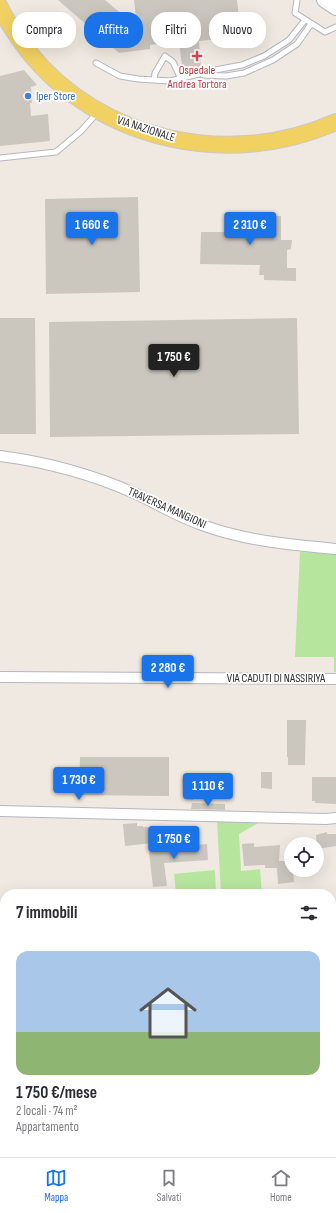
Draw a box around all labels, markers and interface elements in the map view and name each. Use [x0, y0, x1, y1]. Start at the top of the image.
chip: Compra [12, 12, 76, 48]
chip: Affitta [84, 12, 143, 48]
chip: Filtri [151, 12, 201, 48]
chip: Nuovo [209, 12, 266, 48]
marker: Ospedale Andrea Tortora [191, 50, 203, 62]
place label: Ospedale Andrea Tortora [166, 63, 227, 92]
place label: Iper Store [36, 89, 76, 104]
marker: Iper Store [23, 91, 33, 101]
street label: VIA NAZIONALE [115, 113, 177, 145]
pin: 1 660 € [55, 212, 129, 246]
pin: 2 310 € [213, 212, 287, 246]
text: 1 660 € [75, 217, 109, 233]
text: 2 310 € [233, 217, 267, 233]
pin: 1 750 € [137, 344, 211, 378]
text: 1 750 € [157, 349, 191, 365]
street label: TRAVERSA MANGIONI [125, 484, 209, 532]
pin: 2 280 € [131, 655, 205, 689]
text: 2 280 € [151, 660, 185, 676]
street label: VIA CADUTI DI NASSIRIYA [227, 671, 326, 686]
pin: 1 730 € [42, 767, 116, 801]
text: 1 730 € [62, 772, 96, 788]
pin: 1 110 € [171, 773, 245, 807]
text: 1 110 € [192, 778, 224, 794]
pin: 1 750 € [137, 826, 211, 860]
text: 1 750 € [157, 831, 191, 847]
map controls [284, 837, 324, 877]
button: locate [284, 837, 324, 877]
icon: filters [298, 902, 320, 924]
text: 7 immobili [16, 903, 77, 923]
icon: home [132, 977, 204, 1049]
text: 1 750 €/mese [16, 1083, 97, 1103]
text: 2 locali · 74 m² [16, 1103, 78, 1119]
text: Appartamento [16, 1119, 79, 1135]
tab: Mappa [44, 1167, 68, 1204]
tab: Salvati [157, 1167, 181, 1204]
tab: Home [270, 1167, 292, 1204]

